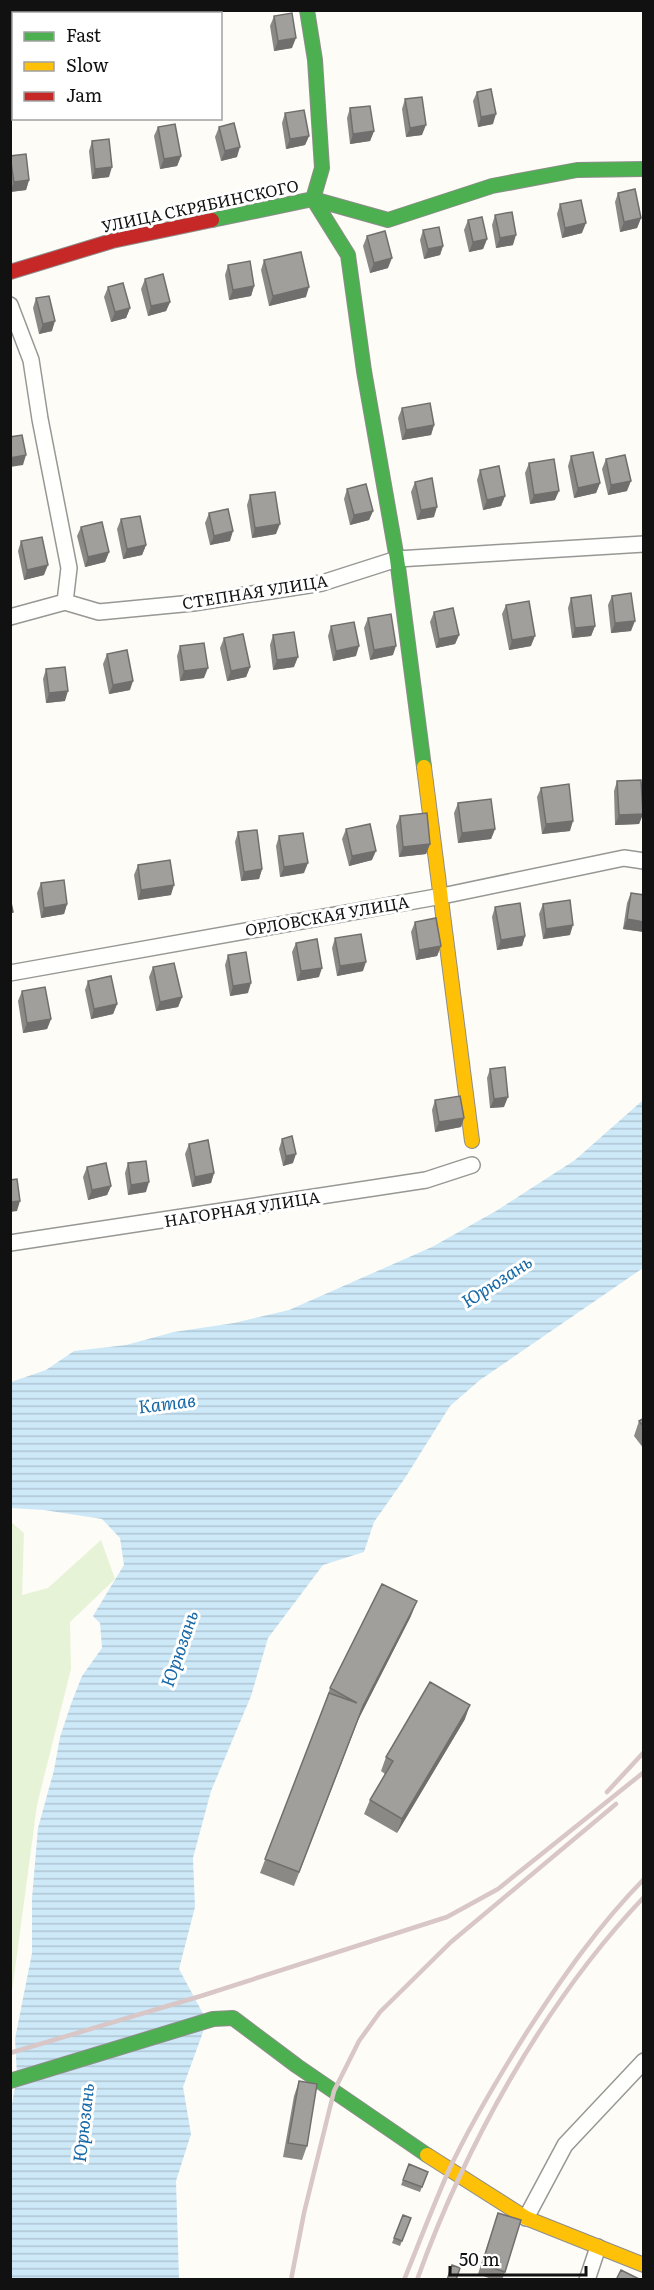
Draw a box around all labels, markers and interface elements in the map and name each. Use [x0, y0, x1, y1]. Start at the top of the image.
legend [12, 12, 222, 120]
text: Fast [66, 21, 102, 48]
text: Slow [66, 51, 109, 78]
text: Jam [66, 81, 102, 108]
street label: УЛИЦА СКРЯБИНСКОГО [99, 172, 301, 238]
street label: СТЕПНАЯ УЛИЦА [180, 568, 330, 614]
street label: ОРЛОВСКАЯ УЛИЦА [243, 889, 411, 941]
street label: НАГОРНАЯ УЛИЦА [162, 1184, 322, 1232]
water label: Юрюзань [456, 1248, 537, 1314]
water label: Катав [137, 1386, 197, 1419]
water label: Юрюзань [153, 1607, 204, 1690]
water label: Юрюзань [65, 2082, 100, 2164]
scale bar [450, 2239, 586, 2277]
text: 50 m [459, 2245, 500, 2272]

